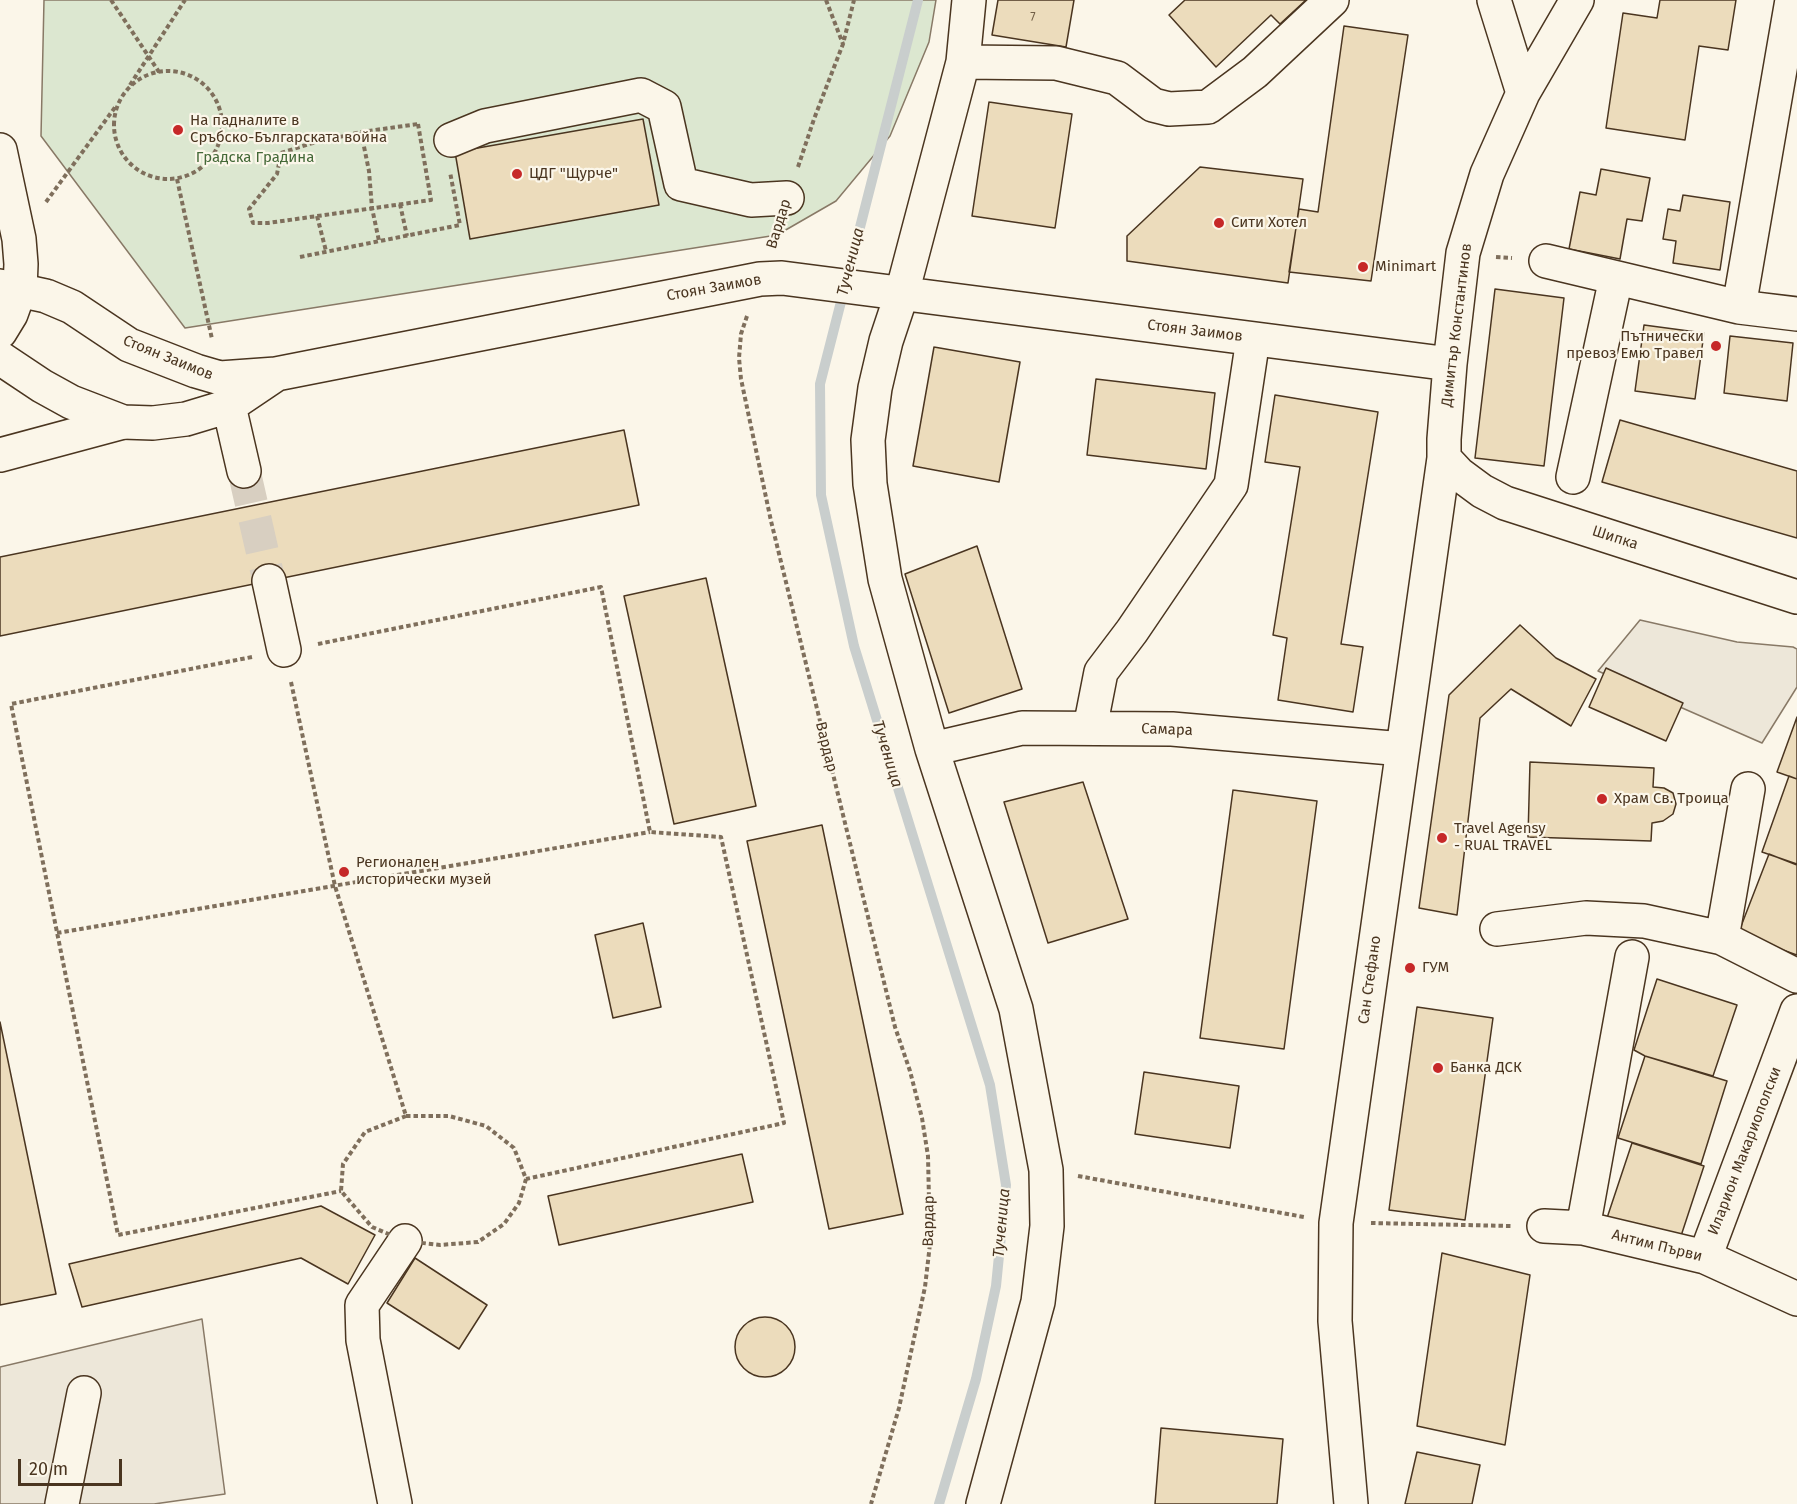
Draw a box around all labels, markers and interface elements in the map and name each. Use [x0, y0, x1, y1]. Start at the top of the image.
house number: 7 [1030, 11, 1036, 25]
place label: На падналите в Сръбско-Българската война [190, 112, 387, 147]
marker: На падналите в Сръбско-Българската война [171, 123, 185, 137]
park label: Градска Градина [196, 149, 314, 167]
place label: ЦДГ "Щурче" [529, 165, 618, 183]
marker: ЦДГ "Щурче" [510, 167, 524, 181]
street label: Вардар [763, 197, 795, 251]
place label: Сити Хотел [1231, 214, 1307, 232]
marker: Сити Хотел [1212, 216, 1226, 230]
water label: Тученица [833, 226, 869, 298]
street label: Димитър Константинов [1438, 242, 1476, 408]
place label: Minimart [1375, 258, 1436, 276]
marker: Minimart [1356, 260, 1370, 274]
street label: Стоян Заимов [665, 271, 763, 305]
street label: Стоян Заимов [1146, 316, 1244, 346]
place label: Пътнически превоз Емю Травел [1566, 328, 1704, 363]
street label: Стоян Заимов [120, 332, 216, 384]
marker: Пътнически превоз Емю Травел [1709, 339, 1723, 353]
street label: Шипка [1590, 522, 1640, 554]
water label: Тученица [868, 718, 906, 790]
street label: Вардар [811, 720, 841, 774]
street label: Самара [1141, 720, 1193, 740]
place label: Храм Св. Троица [1614, 790, 1729, 808]
marker: Храм Св. Троица [1595, 792, 1609, 806]
place label: Travel Agensy - RUAL TRAVEL [1454, 820, 1552, 855]
marker: Travel Agensy - RUAL TRAVEL [1435, 831, 1449, 845]
place label: Регионален исторически музей [356, 854, 491, 889]
marker: Регионален исторически музей [337, 865, 351, 879]
street label: Сан Стефано [1355, 934, 1385, 1026]
place label: ГУМ [1422, 959, 1449, 977]
marker: ГУМ [1403, 961, 1417, 975]
place label: Банка ДСК [1450, 1059, 1522, 1077]
marker: Банка ДСК [1431, 1061, 1445, 1075]
street label: Иларион Макариополски [1705, 1064, 1785, 1238]
water label: Тученица [989, 1188, 1015, 1258]
street label: Вардар [920, 1195, 938, 1247]
street label: Антим Първи [1610, 1226, 1704, 1266]
scale bar [21, 1447, 124, 1485]
text: 20 m [29, 1458, 68, 1480]

